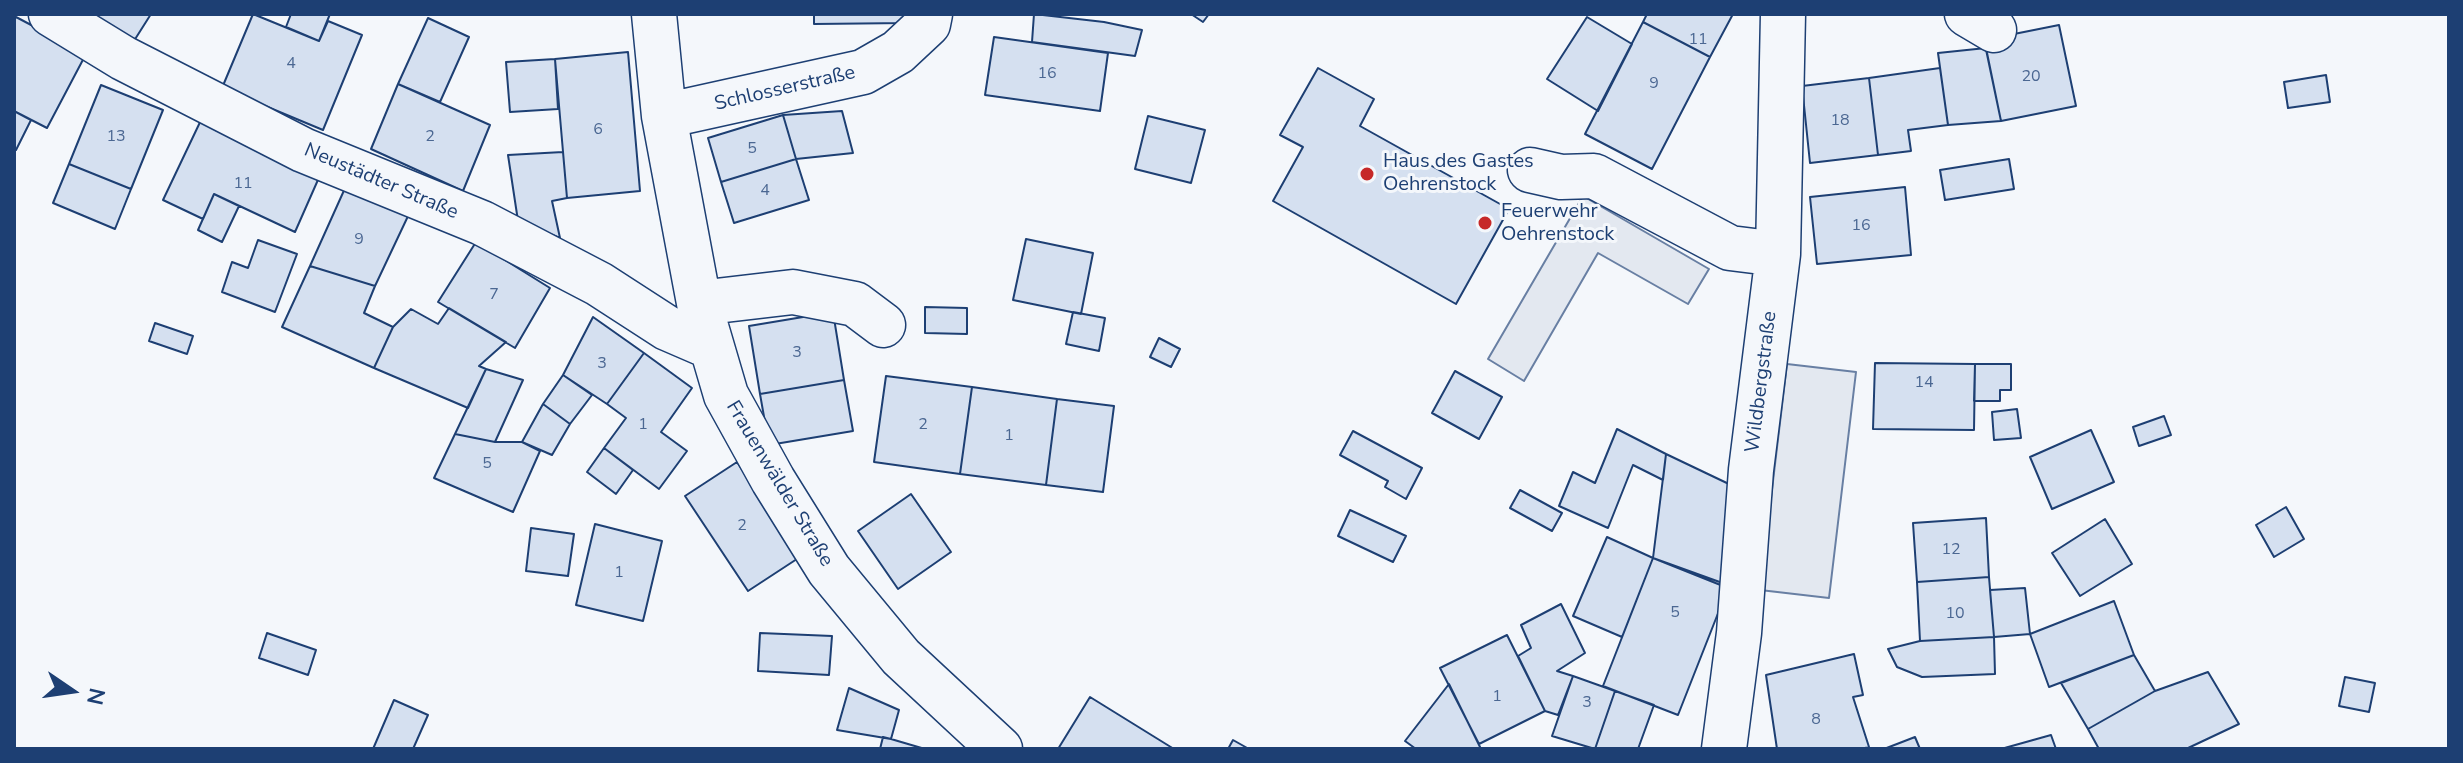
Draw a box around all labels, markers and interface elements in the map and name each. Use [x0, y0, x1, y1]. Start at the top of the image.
house number: 11 [1688, 30, 1708, 50]
house number: 4 [286, 54, 296, 74]
street label: Schlosserstraße [712, 61, 858, 117]
house number: 16 [1037, 64, 1057, 84]
house number: 20 [2021, 67, 2041, 87]
house number: 9 [1649, 74, 1659, 94]
house number: 18 [1830, 111, 1850, 131]
house number: 6 [593, 120, 603, 140]
house number: 13 [106, 127, 126, 147]
house number: 2 [425, 127, 435, 147]
street label: Neustädter Straße [300, 139, 462, 225]
house number: 5 [747, 139, 757, 159]
place label: Haus des Gastes Oehrenstock [1383, 150, 1534, 197]
marker: Haus des Gastes Oehrenstock [1358, 165, 1376, 183]
house number: 11 [233, 174, 253, 194]
house number: 4 [760, 181, 770, 201]
place label: Feuerwehr Oehrenstock [1501, 200, 1614, 247]
marker: Feuerwehr Oehrenstock [1476, 214, 1494, 232]
house number: 16 [1851, 216, 1871, 236]
house number: 9 [354, 230, 364, 250]
house number: 7 [489, 285, 499, 305]
street label: Wildbergstraße [1741, 310, 1783, 454]
house number: 3 [792, 343, 802, 363]
house number: 3 [597, 354, 607, 374]
house number: 14 [1914, 373, 1934, 393]
street label: Frauenwälder Straße [720, 397, 838, 571]
house number: 1 [638, 415, 648, 435]
house number: 2 [918, 415, 928, 435]
house number: 1 [1004, 426, 1014, 446]
house number: 5 [482, 454, 492, 474]
house number: 2 [737, 516, 747, 536]
house number: 12 [1941, 540, 1961, 560]
house number: 1 [614, 563, 624, 583]
house number: 5 [1670, 603, 1680, 623]
house number: 10 [1945, 604, 1965, 624]
north arrow [32, 651, 112, 731]
text: N [79, 685, 112, 708]
house number: 1 [1492, 687, 1502, 707]
house number: 3 [1582, 693, 1592, 713]
house number: 8 [1811, 710, 1821, 730]

